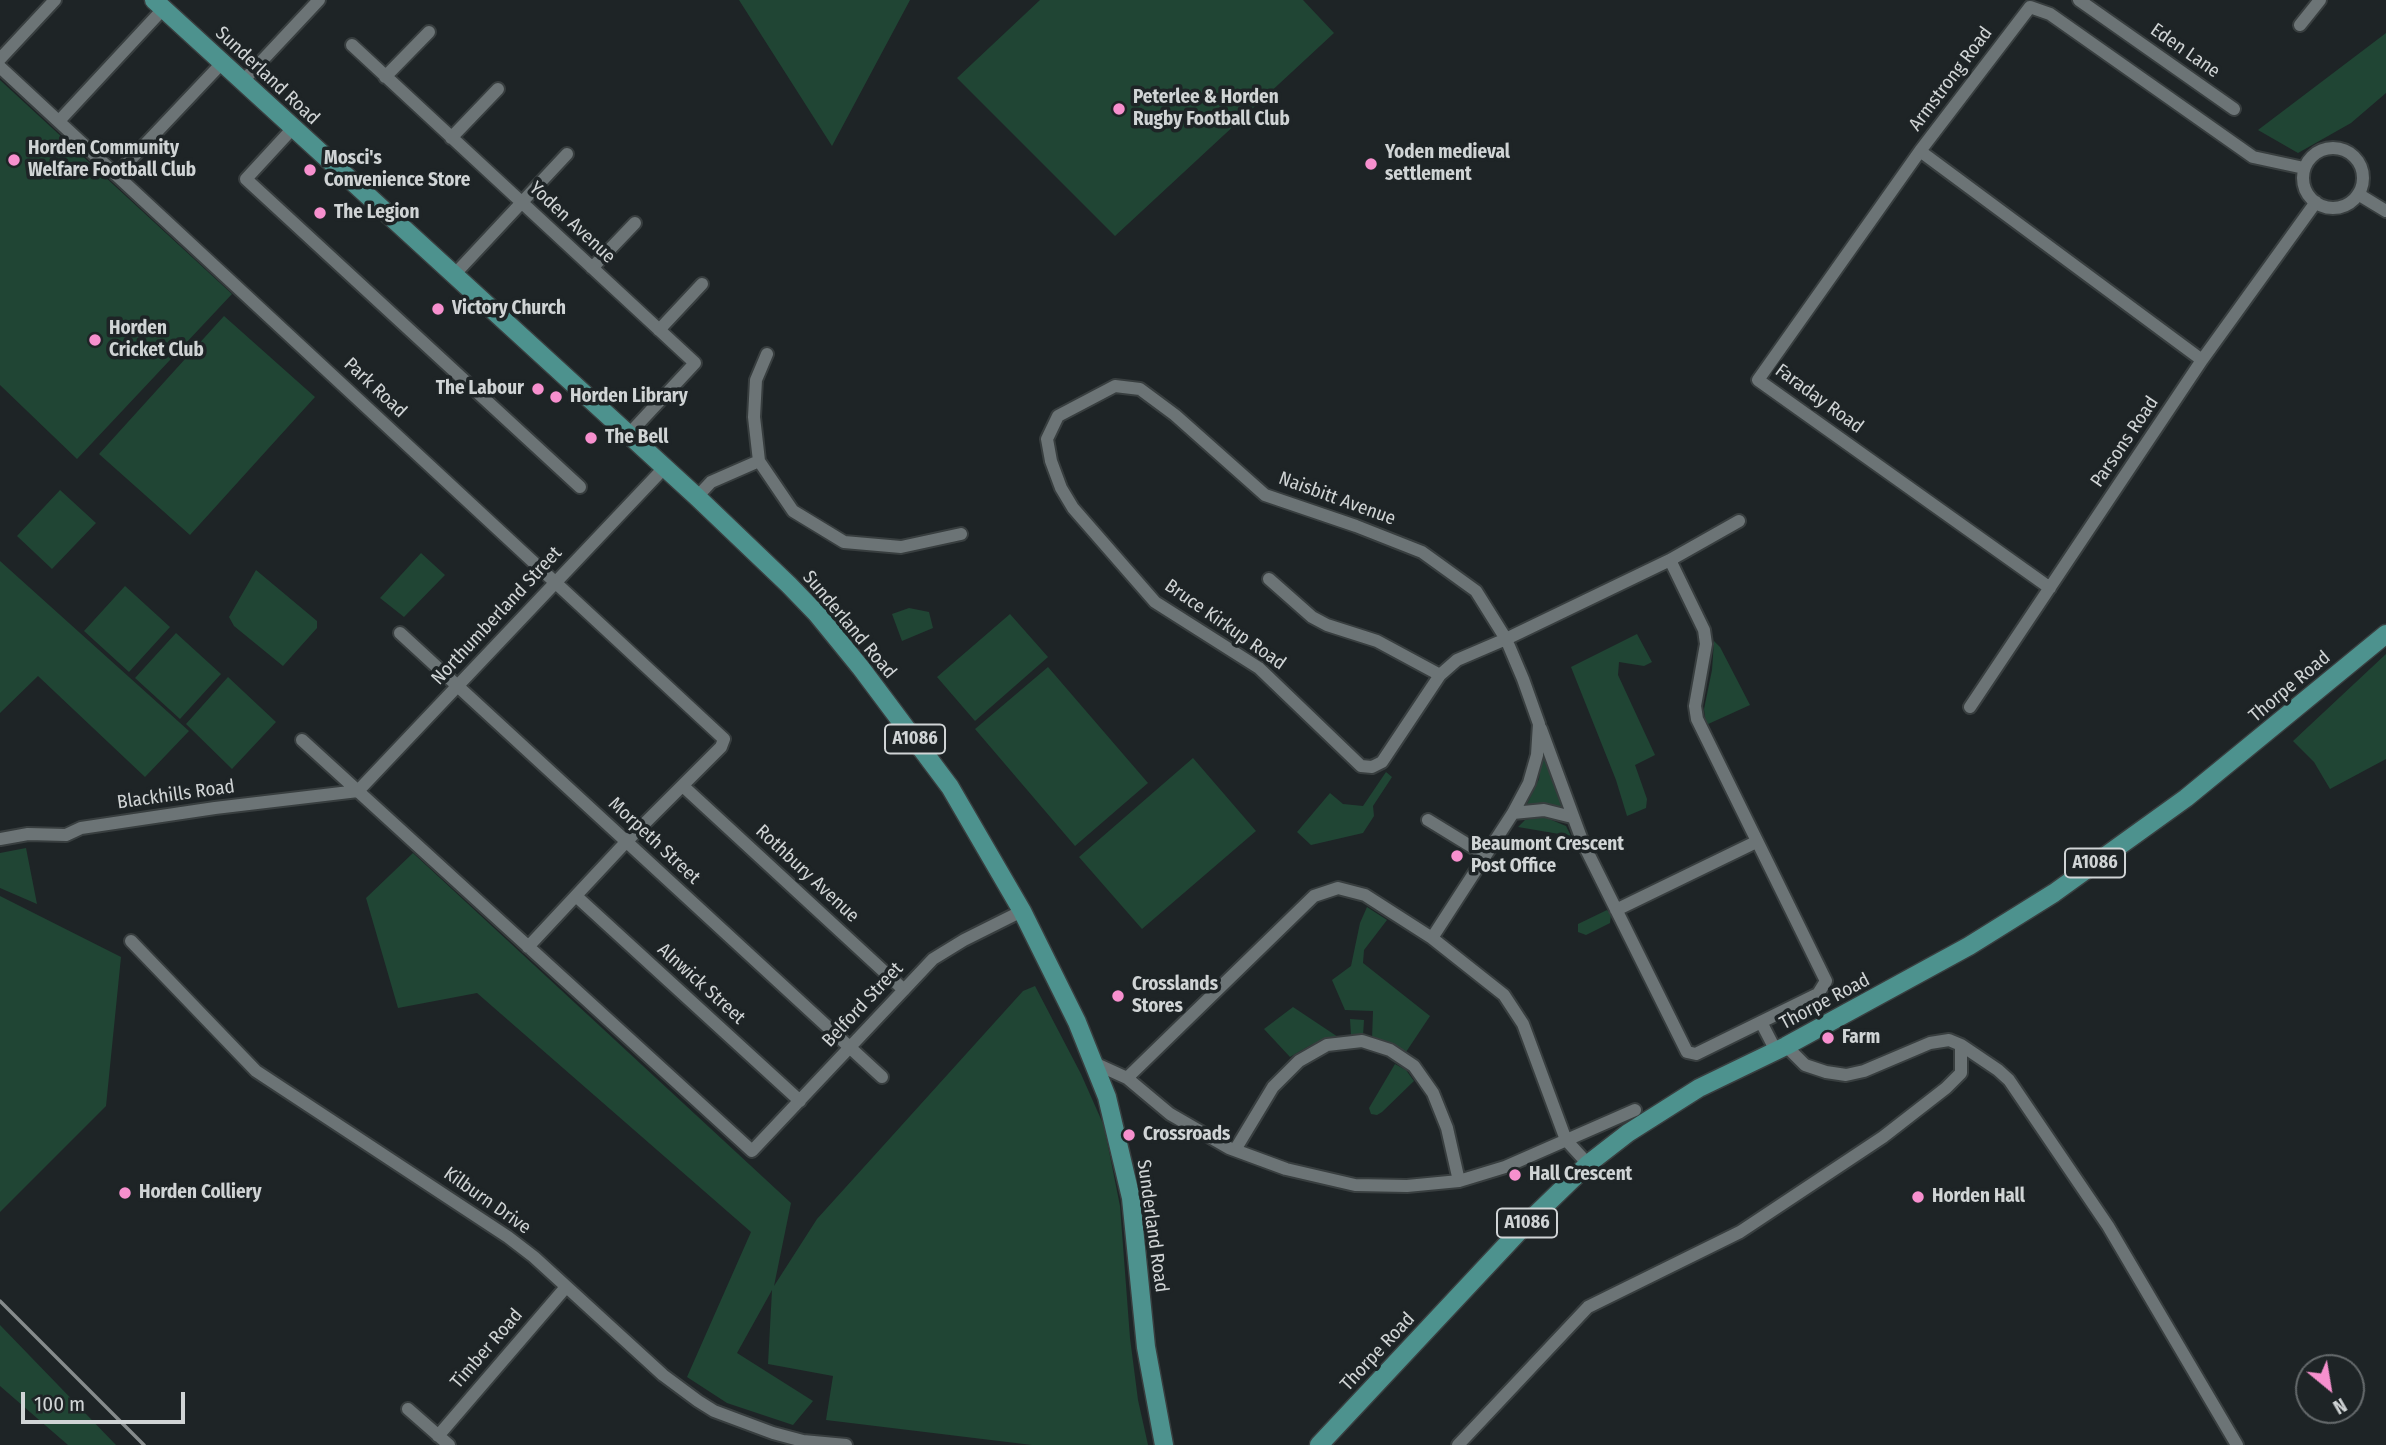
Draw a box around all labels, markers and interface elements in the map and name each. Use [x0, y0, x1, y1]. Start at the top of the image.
street label: Eden Lane [2146, 19, 2224, 83]
street label: Sunderland Road [210, 22, 324, 130]
street label: Armstrong Road [1904, 22, 1998, 136]
place label: Peterlee & Horden Rugby Football Club [1133, 87, 1290, 131]
marker: Peterlee & Horden Rugby Football Club [1111, 101, 1127, 117]
place label: Horden Community Welfare Football Club [28, 138, 196, 182]
place label: Yoden medieval settlement [1385, 142, 1510, 186]
place label: Mosci's Convenience Store [324, 148, 470, 192]
marker: Horden Community Welfare Football Club [6, 152, 22, 168]
marker: Yoden medieval settlement [1363, 156, 1379, 172]
marker: Mosci's Convenience Store [302, 162, 318, 178]
street label: Yoden Avenue [524, 177, 620, 269]
place label: The Legion [334, 202, 419, 224]
marker: The Legion [312, 205, 328, 221]
place label: Victory Church [452, 298, 566, 320]
marker: Victory Church [430, 301, 446, 317]
place label: Horden Cricket Club [109, 318, 204, 362]
marker: Horden Cricket Club [87, 332, 103, 348]
street label: Park Road [339, 353, 411, 423]
street label: Faraday Road [1770, 359, 1868, 439]
place label: The Labour [436, 378, 524, 400]
marker: The Labour [530, 381, 546, 397]
place label: Horden Library [570, 386, 688, 408]
marker: Horden Library [548, 389, 564, 405]
street label: Parsons Road [2086, 392, 2164, 492]
place label: The Bell [605, 427, 668, 449]
marker: The Bell [583, 430, 599, 446]
street label: Naisbitt Avenue [1275, 467, 1399, 531]
street label: Northumberland Street [427, 542, 567, 690]
street label: Sunderland Road [797, 566, 901, 684]
street label: Bruce Kirkup Road [1160, 575, 1290, 675]
street label: Thorpe Road [2245, 647, 2335, 727]
road number: A1086 [885, 724, 945, 754]
street label: Blackhills Road [116, 775, 236, 815]
street label: Morpeth Street [603, 793, 705, 889]
street label: Rothbury Avenue [751, 820, 863, 928]
place label: Beaumont Crescent Post Office [1471, 834, 1624, 878]
marker: Beaumont Crescent Post Office [1449, 848, 1465, 864]
road number: A1086 [2065, 848, 2125, 878]
street label: Alnwick Street [652, 939, 750, 1029]
street label: Belford Street [818, 958, 908, 1052]
street label: Thorpe Road [1776, 969, 1874, 1035]
place label: Crosslands Stores [1132, 974, 1218, 1018]
marker: Crosslands Stores [1110, 988, 1126, 1004]
place label: Farm [1842, 1027, 1880, 1049]
marker: Farm [1820, 1030, 1836, 1046]
place label: Crossroads [1143, 1124, 1230, 1146]
marker: Crossroads [1121, 1127, 1137, 1143]
street label: Sunderland Road [1131, 1158, 1173, 1294]
street label: Kilburn Drive [439, 1163, 535, 1239]
place label: Hall Crescent [1529, 1164, 1632, 1186]
marker: Hall Crescent [1507, 1167, 1523, 1183]
place label: Horden Colliery [139, 1182, 262, 1204]
marker: Horden Colliery [117, 1185, 133, 1201]
place label: Horden Hall [1932, 1186, 2025, 1208]
marker: Horden Hall [1910, 1189, 1926, 1205]
road number: A1086 [1497, 1208, 1557, 1238]
street label: Timber Road [446, 1304, 528, 1394]
street label: Thorpe Road [1336, 1308, 1420, 1396]
north arrow [2295, 1354, 2365, 1424]
scale bar [24, 1378, 189, 1422]
text: 100 m [34, 1391, 85, 1417]
text: N [2329, 1393, 2350, 1419]

